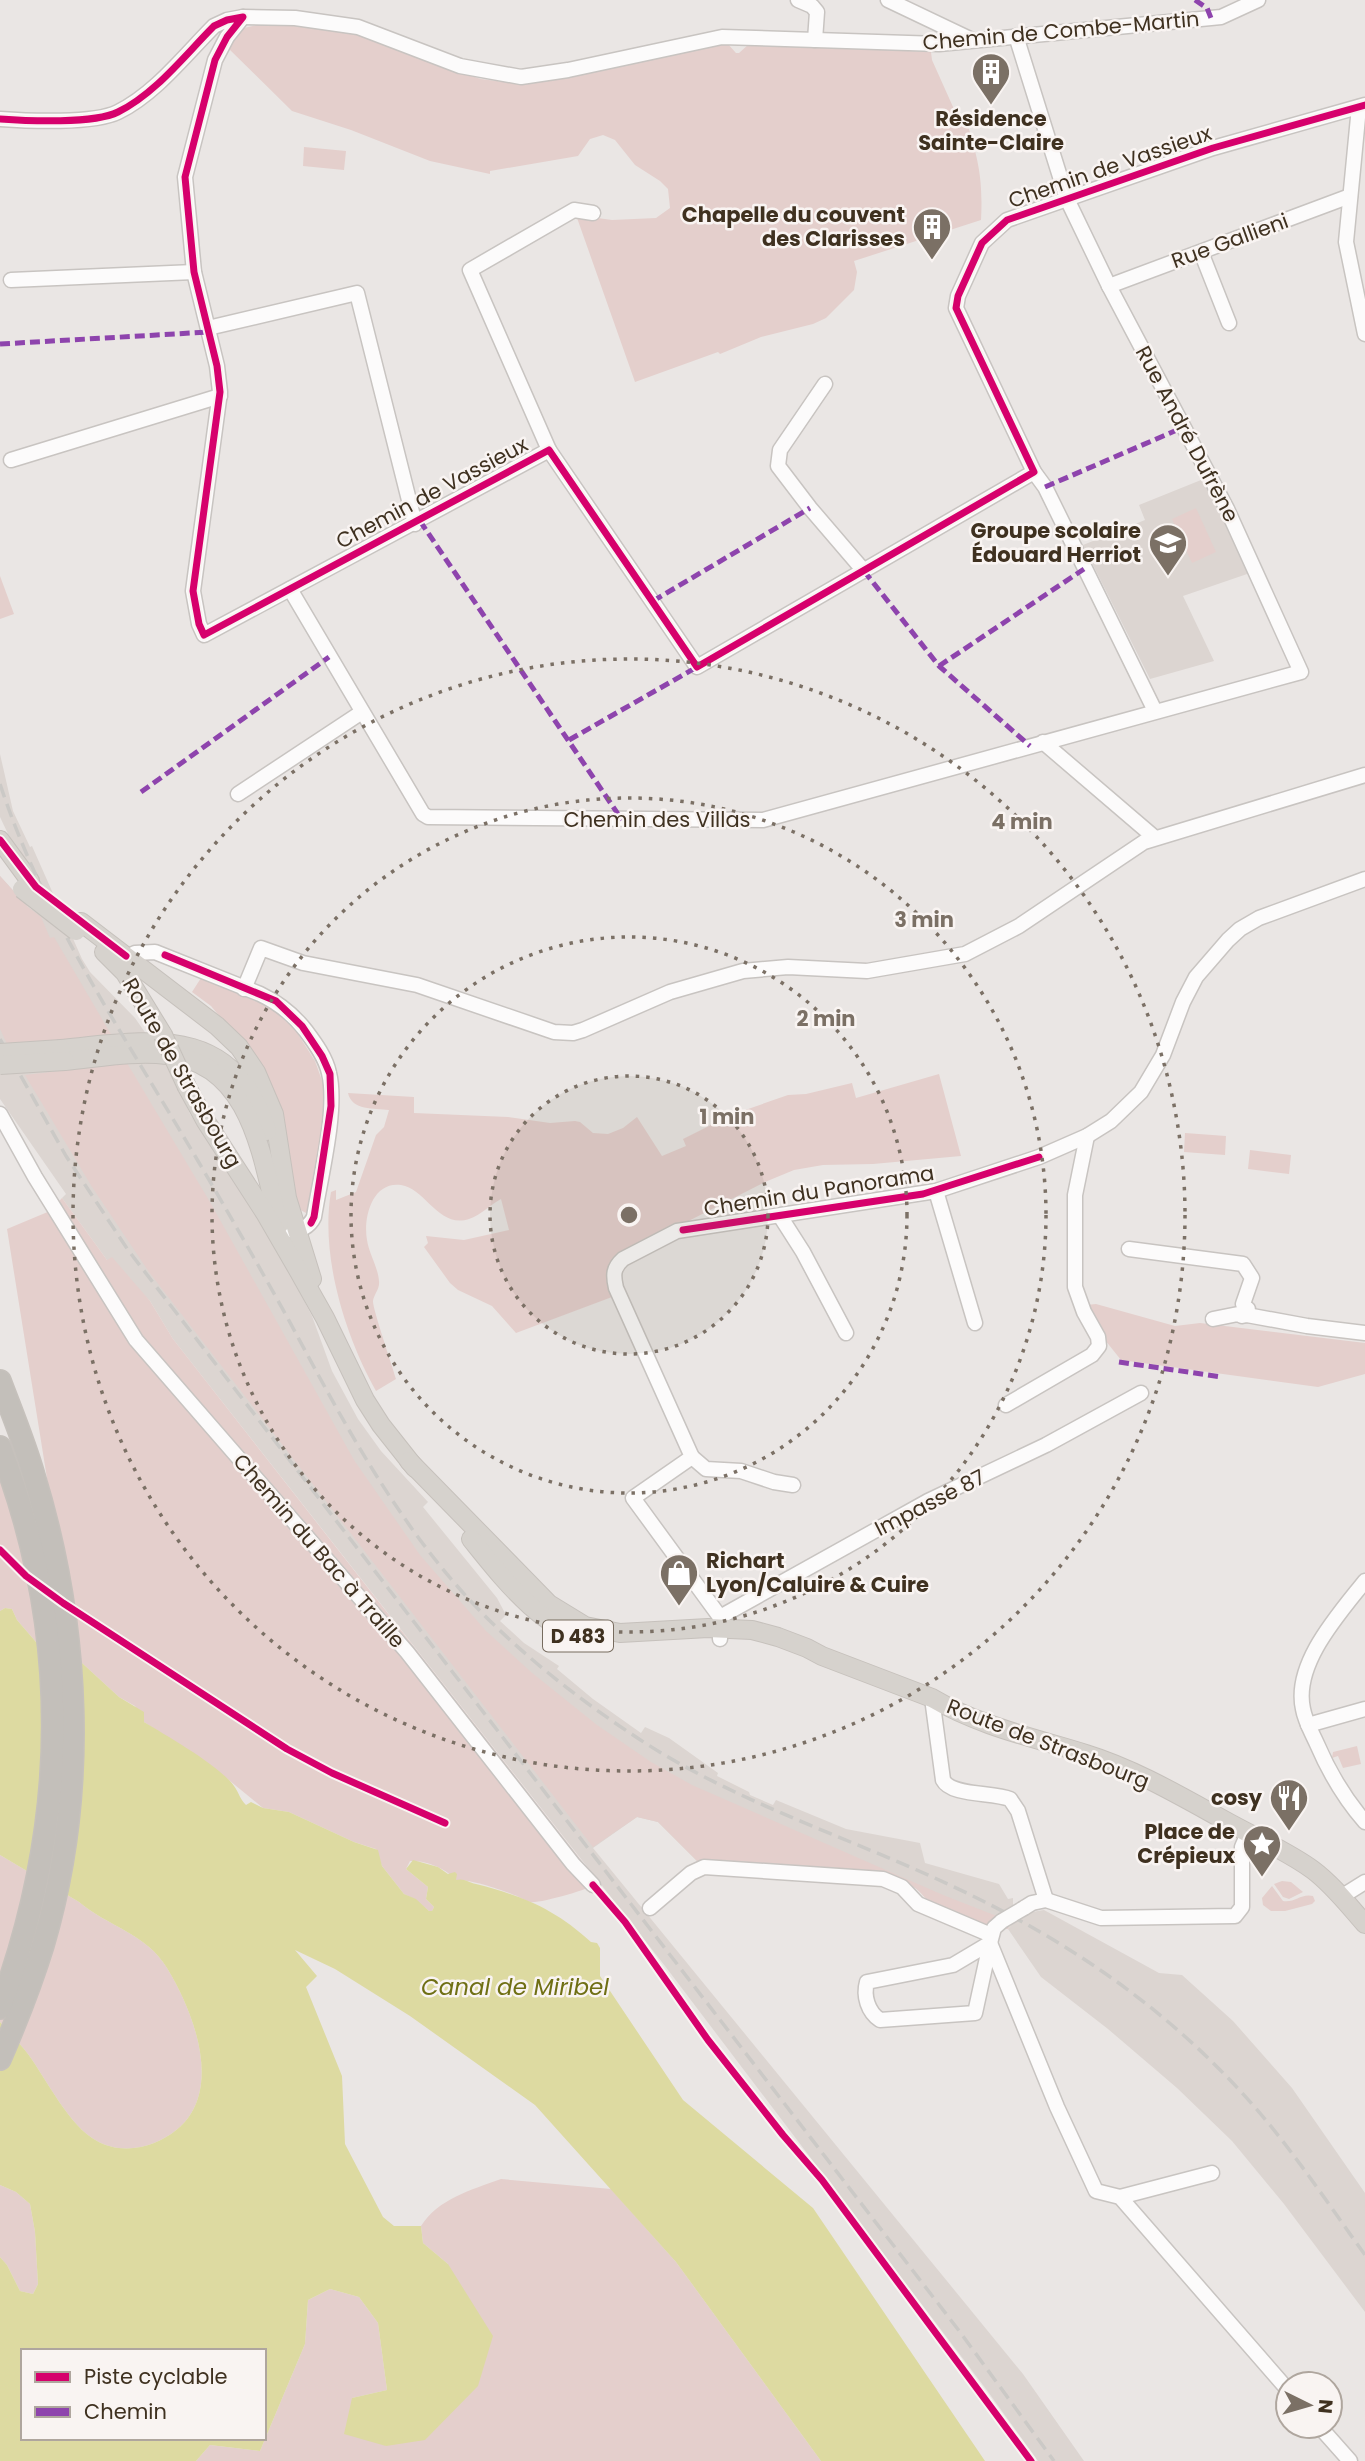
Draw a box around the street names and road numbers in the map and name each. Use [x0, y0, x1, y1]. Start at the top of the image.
street label: Chemin de Combe-Martin [921, 4, 1201, 57]
street label: Chemin de Vassieux [1004, 118, 1215, 215]
street label: Rue Gallieni [1167, 206, 1292, 275]
street label: Rue André Dufrène [1129, 341, 1246, 527]
street label: Chemin de Vassieux [331, 430, 533, 555]
street label: Chemin des Villas [563, 805, 751, 834]
street label: Route de Strasbourg [116, 972, 249, 1173]
street label: Chemin du Panorama [702, 1158, 936, 1223]
street label: Chemin du Bac à Traille [227, 1447, 412, 1654]
street label: Impasse 87 [870, 1462, 990, 1543]
road number: D 483 [543, 1620, 613, 1652]
street label: Route de Strasbourg [943, 1692, 1154, 1796]

